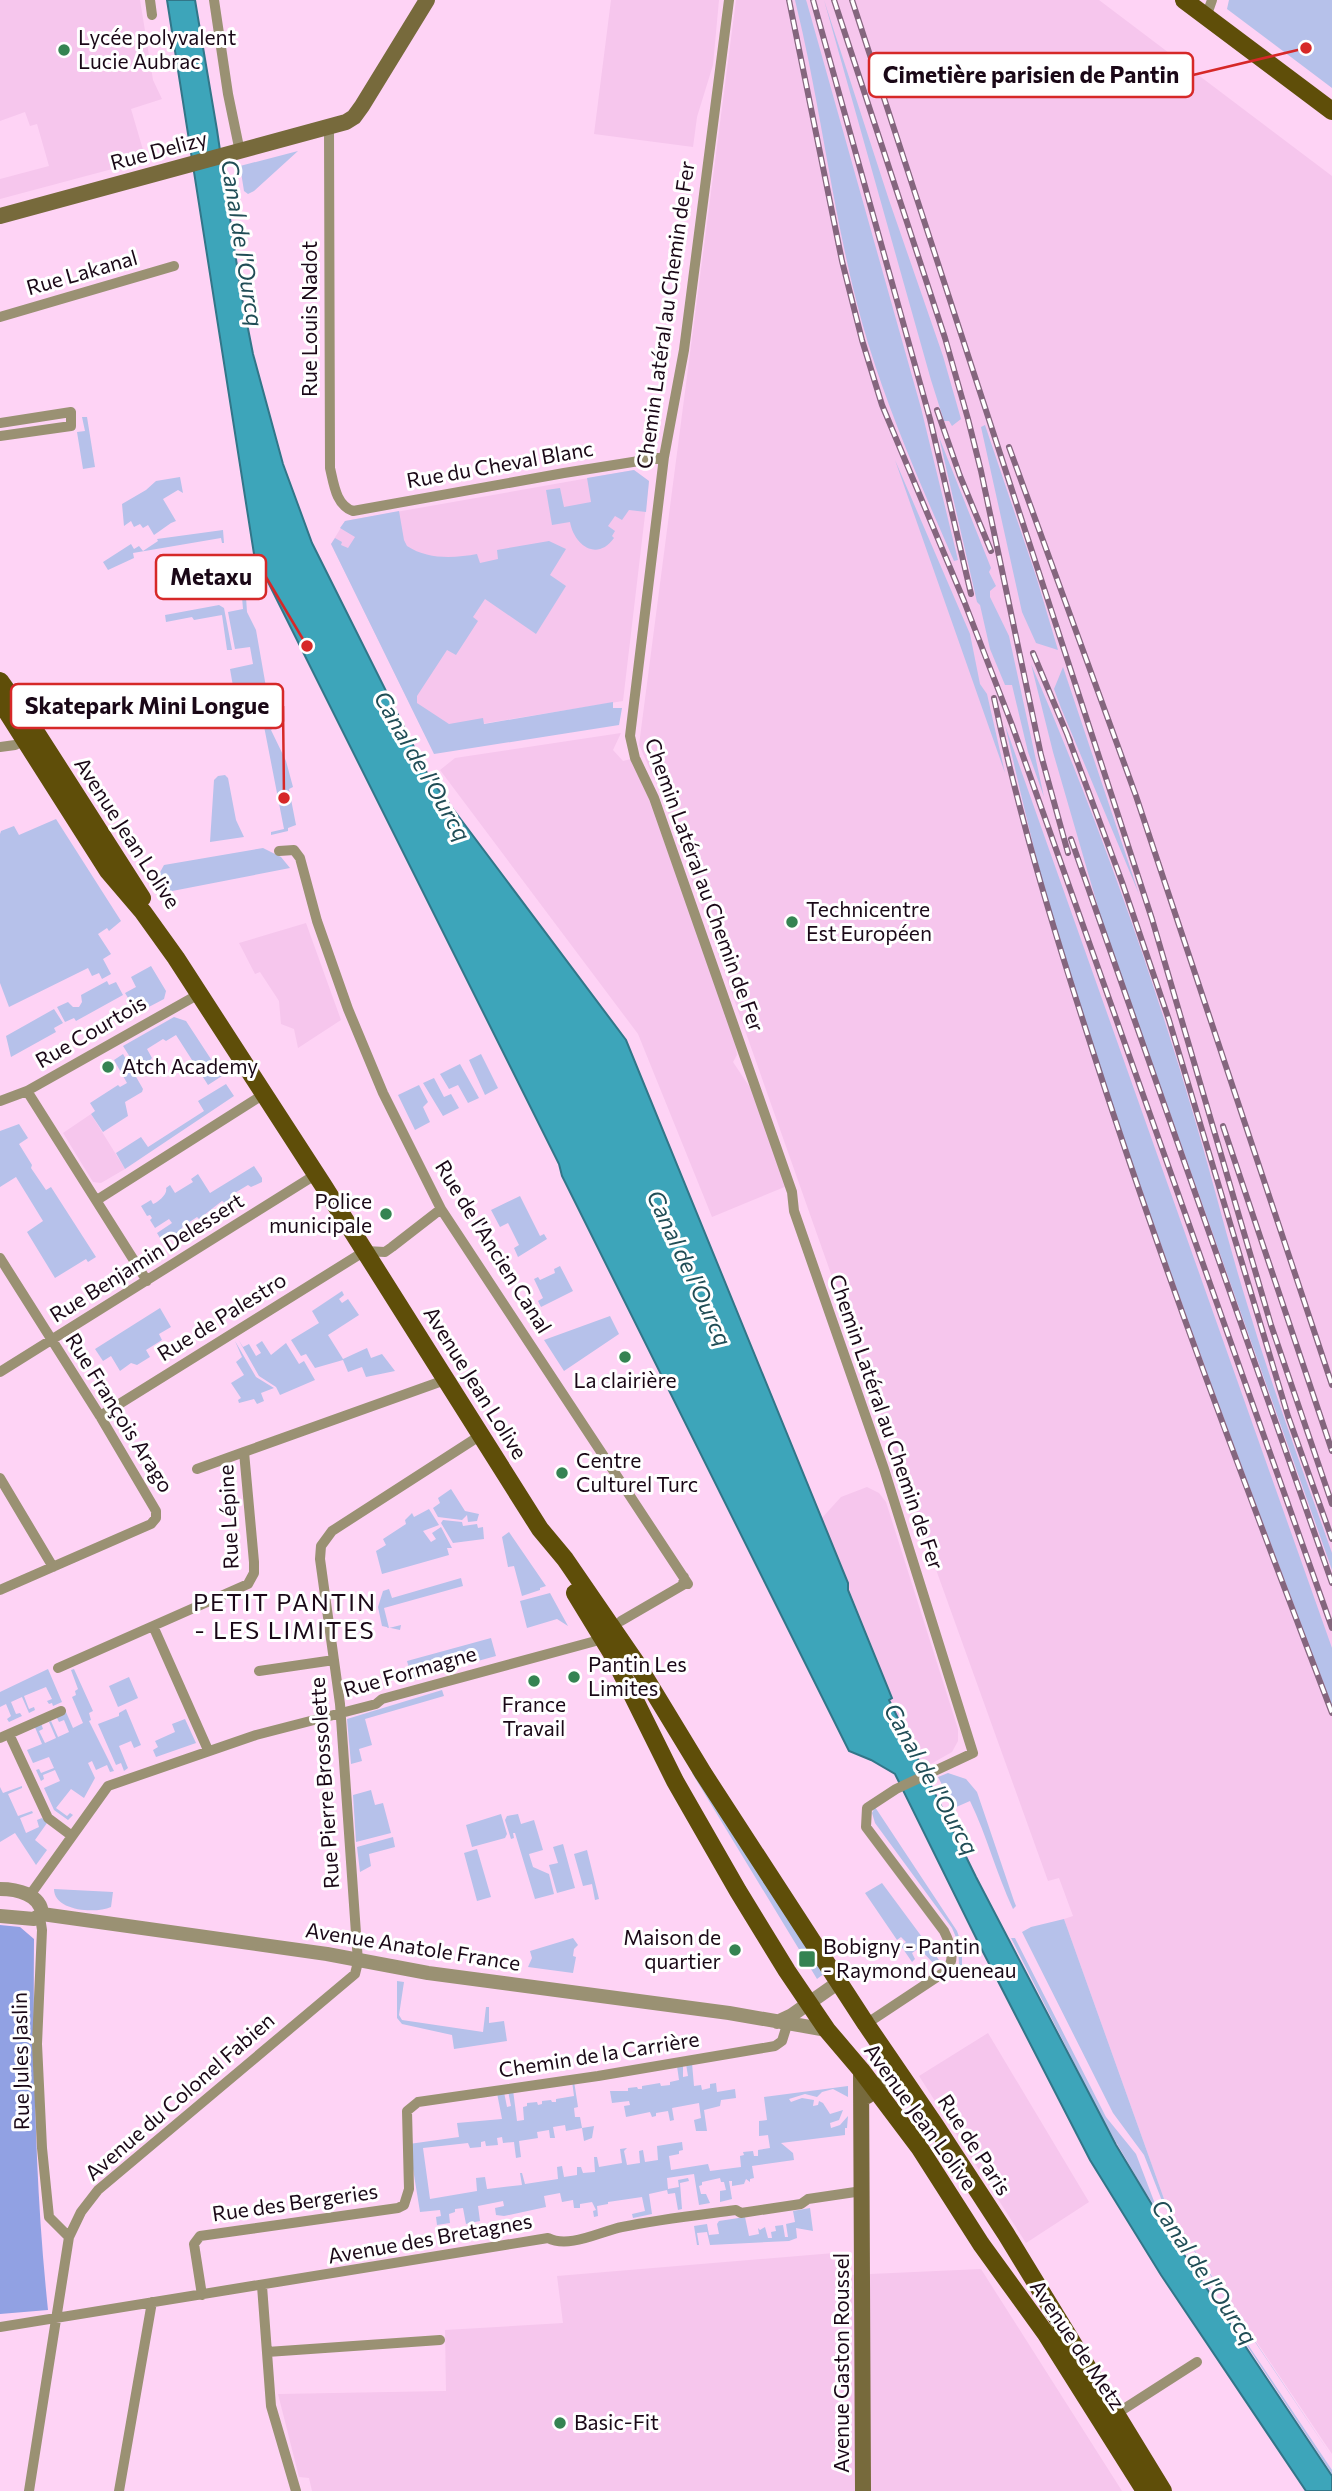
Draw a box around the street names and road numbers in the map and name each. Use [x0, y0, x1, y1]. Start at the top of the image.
street label: Rue Delizy [107, 125, 210, 174]
street label: Chemin Latéral au Chemin de Fer [631, 159, 699, 470]
street label: Rue Louis Nadot [296, 241, 321, 397]
street label: Rue Lakanal [23, 244, 140, 299]
street label: Rue du Cheval Blanc [404, 435, 595, 492]
street label: Chemin Latéral au Chemin de Fer [641, 734, 770, 1035]
street label: Avenue Jean Lolive [70, 752, 186, 912]
street label: Rue Courtois [30, 989, 150, 1072]
street label: Rue de l'Ancien Canal [431, 1155, 558, 1337]
street label: Rue Benjamin Delessert [45, 1187, 248, 1327]
street label: Rue de Palestro [152, 1266, 290, 1365]
street label: Chemin Latéral au Chemin de Fer [825, 1271, 950, 1572]
street label: Avenue Jean Lolive [419, 1301, 533, 1463]
street label: Rue François Arago [61, 1328, 179, 1496]
street label: Rue Lépine [212, 1464, 243, 1570]
street label: Rue Formagne [340, 1640, 479, 1701]
street label: Rue Pierre Brossolette [304, 1677, 343, 1890]
street label: Avenue Anatole France [304, 1916, 523, 1975]
street label: Rue Jules Jaslin [6, 1992, 33, 2130]
street label: Avenue du Colonel Fabien [79, 2007, 279, 2185]
street label: Chemin de la Carrière [497, 2025, 701, 2082]
street label: Avenue Jean Lolive [860, 2038, 983, 2194]
street label: Rue de Paris [933, 2089, 1017, 2199]
street label: Rue des Bergeries [210, 2177, 379, 2226]
street label: Avenue des Bretagnes [326, 2207, 534, 2268]
street label: Avenue Gaston Roussel [828, 2253, 853, 2473]
street label: Avenue de Metz [1026, 2274, 1131, 2414]

